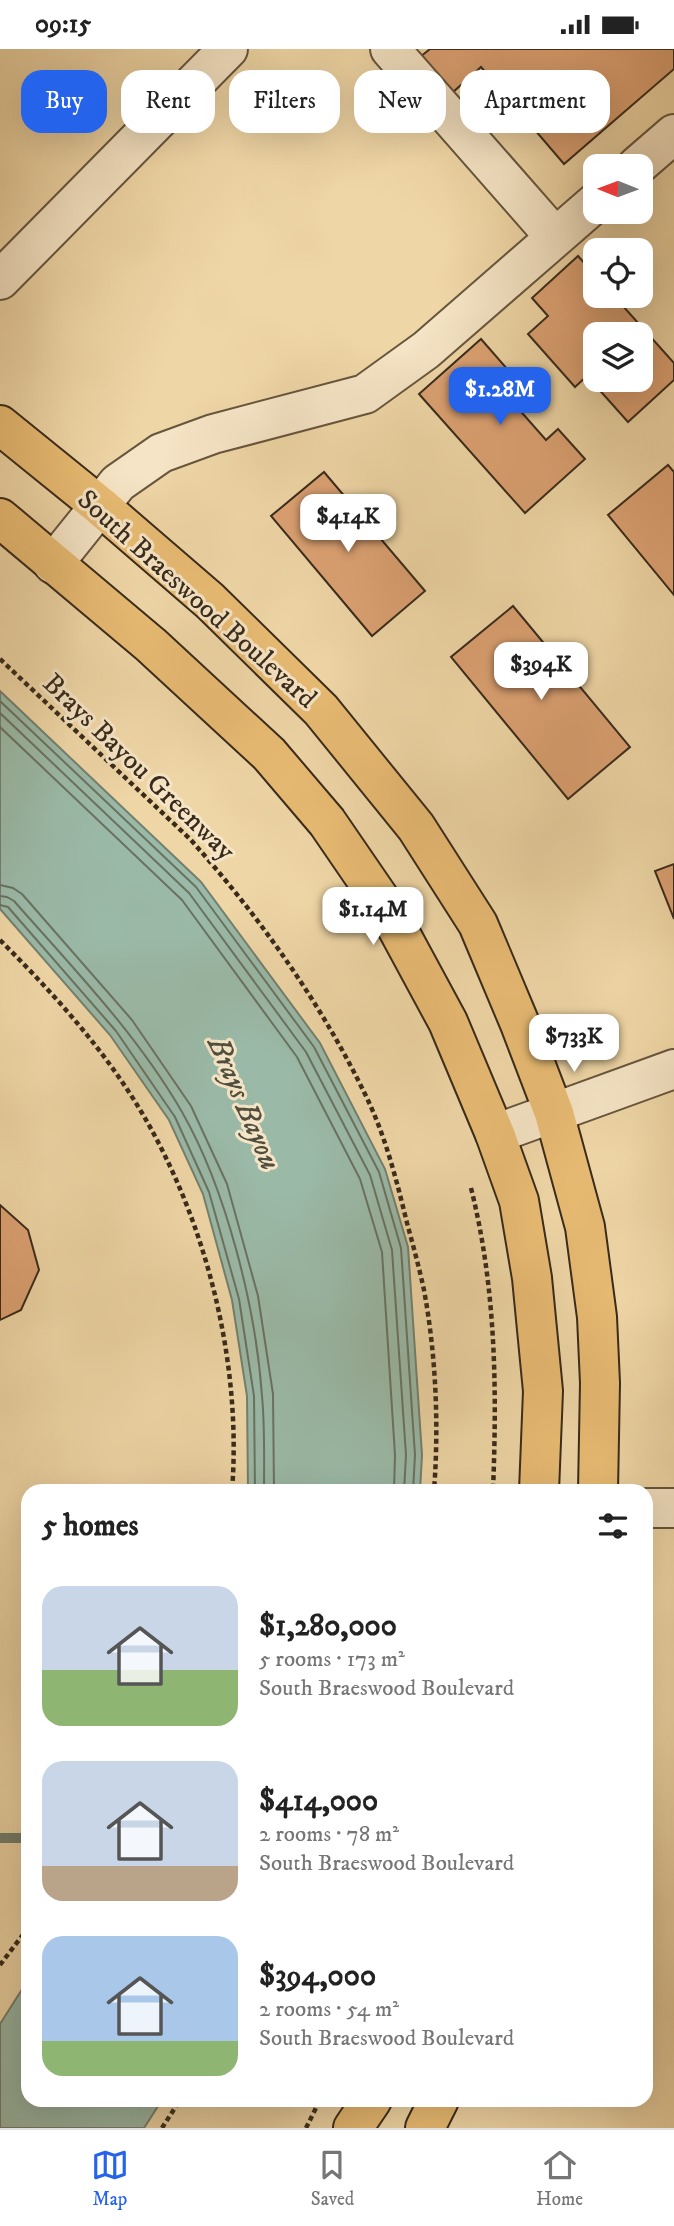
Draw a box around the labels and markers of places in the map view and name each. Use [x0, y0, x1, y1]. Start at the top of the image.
pin: $1.28M [443, 367, 557, 427]
pin: $414K [299, 495, 397, 554]
pin: $394K [492, 643, 590, 702]
pin: $1.14M [316, 887, 430, 947]
pin: $733K [525, 1014, 623, 1074]

